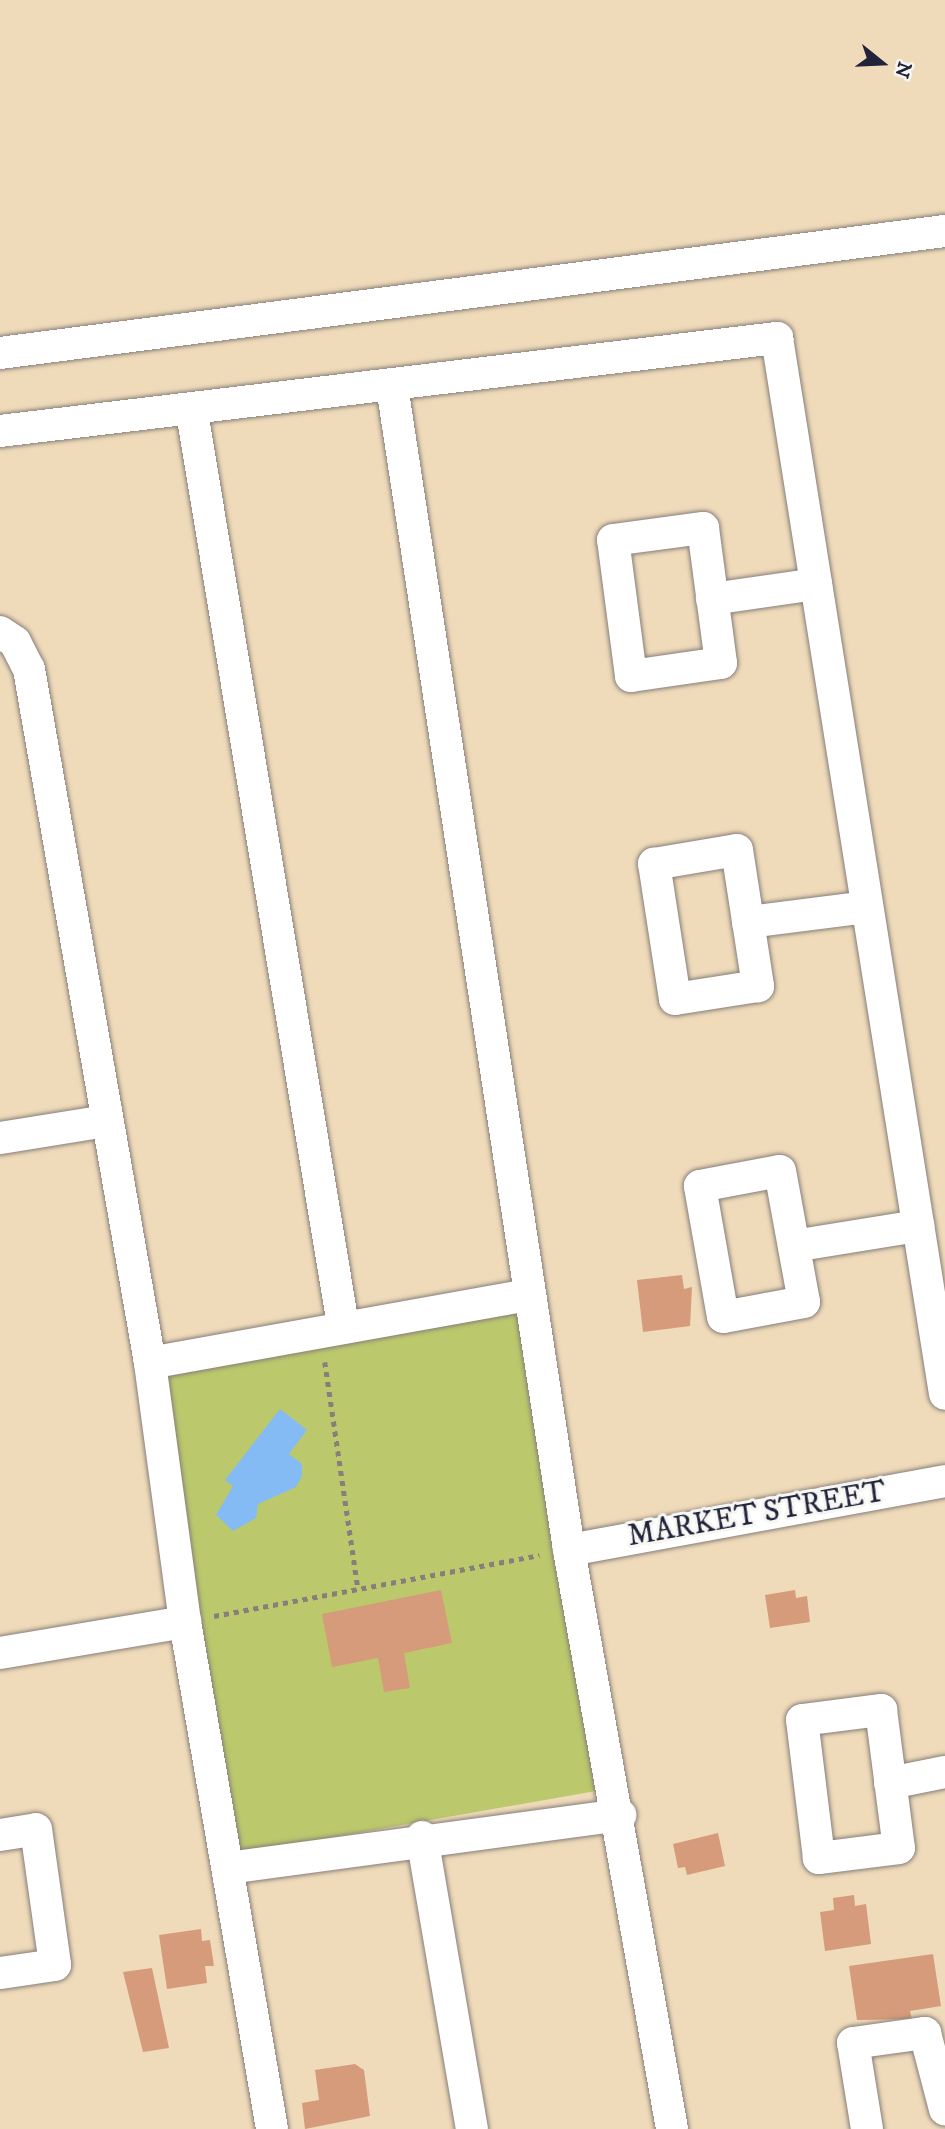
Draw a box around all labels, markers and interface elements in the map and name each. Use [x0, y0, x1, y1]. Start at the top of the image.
north arrow [847, 28, 917, 98]
text: N [889, 59, 916, 81]
street label: MARKET STREET [625, 1475, 889, 1555]

